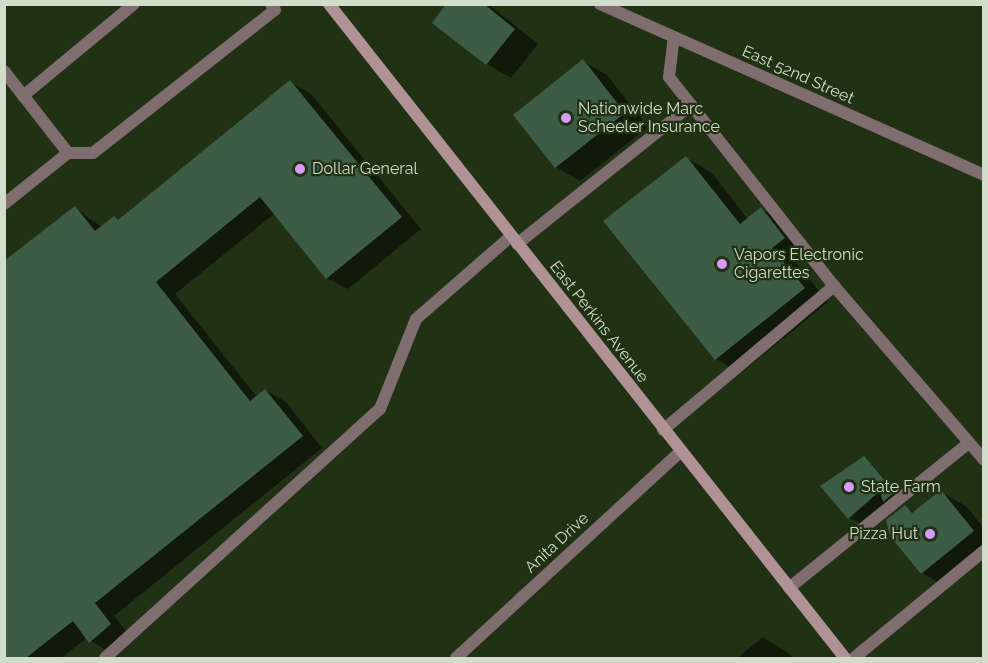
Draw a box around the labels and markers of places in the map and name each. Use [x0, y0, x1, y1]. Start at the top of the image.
place label: Nationwide Marc Scheeler Insurance [578, 99, 720, 137]
marker: Nationwide Marc Scheeler Insurance [559, 111, 573, 125]
place label: Dollar General [312, 159, 418, 179]
marker: Dollar General [293, 162, 307, 176]
place label: Vapors Electronic Cigarettes [734, 245, 864, 283]
marker: Vapors Electronic Cigarettes [715, 257, 729, 271]
place label: State Farm [861, 477, 941, 497]
marker: State Farm [842, 480, 856, 494]
place label: Pizza Hut [849, 524, 918, 544]
marker: Pizza Hut [923, 527, 937, 541]

